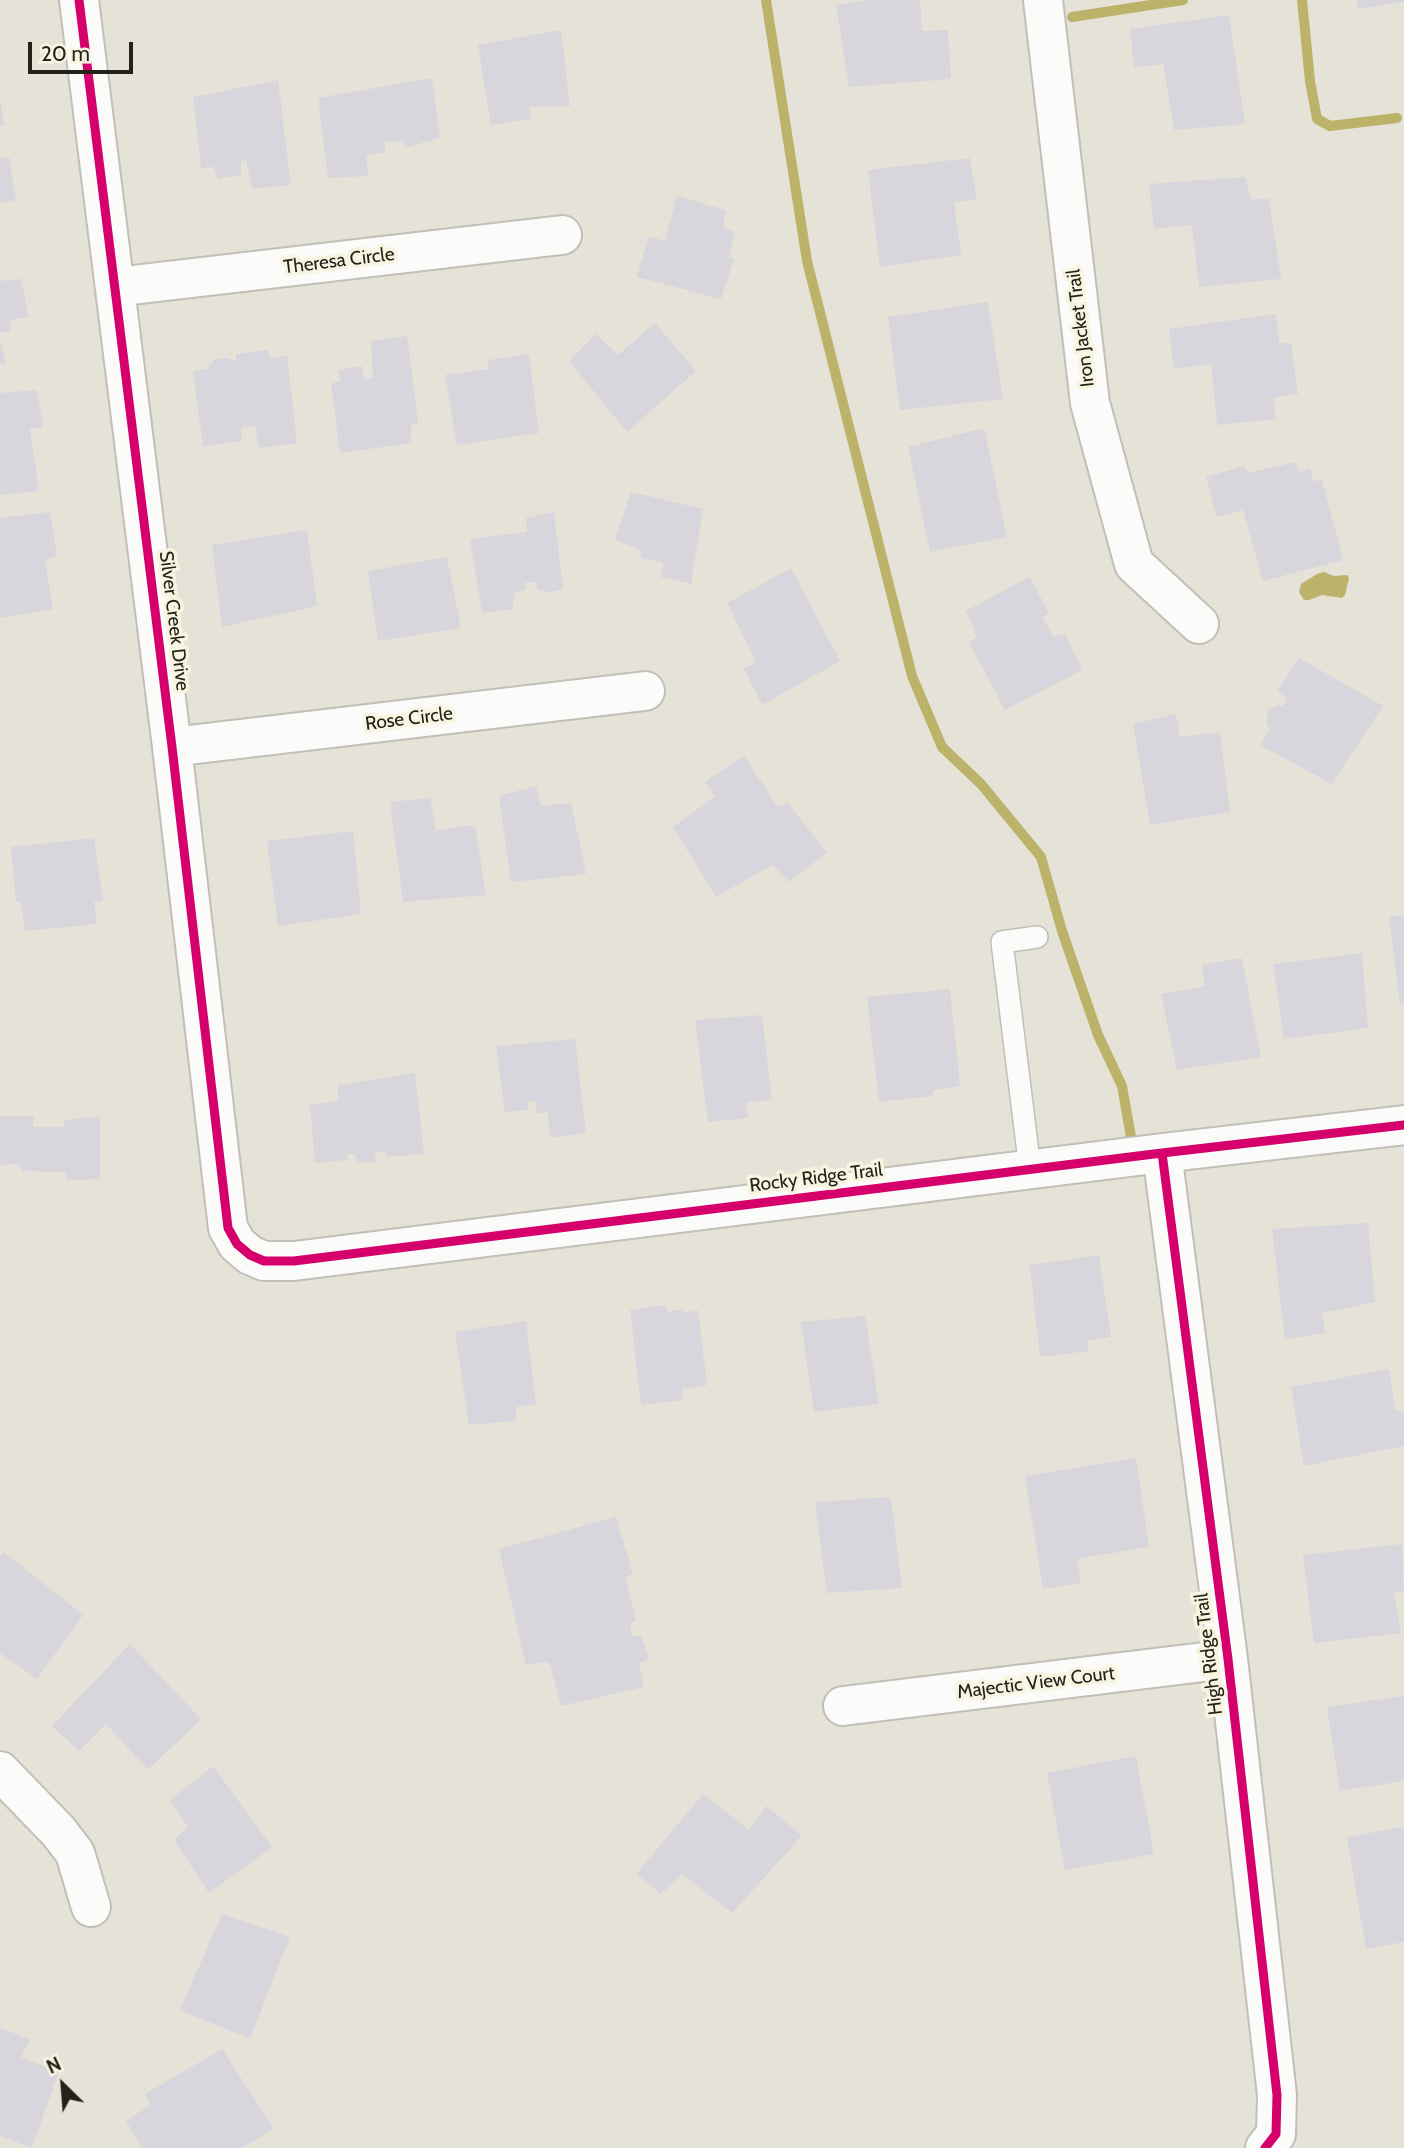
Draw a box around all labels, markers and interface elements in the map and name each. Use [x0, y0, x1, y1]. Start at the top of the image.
scale bar [32, 28, 136, 72]
text: 20 m [41, 41, 90, 66]
street label: Theresa Circle [282, 243, 396, 279]
street label: Iron Jacket Trail [1062, 268, 1100, 388]
street label: Silver Creek Drive [154, 550, 194, 692]
street label: Rose Circle [364, 702, 454, 736]
street label: Rocky Ridge Trail [748, 1159, 884, 1197]
street label: High Ridge Trail [1190, 1592, 1228, 1716]
street label: Majectic View Court [956, 1662, 1116, 1704]
north arrow [28, 2050, 98, 2120]
text: N [43, 2052, 65, 2079]

